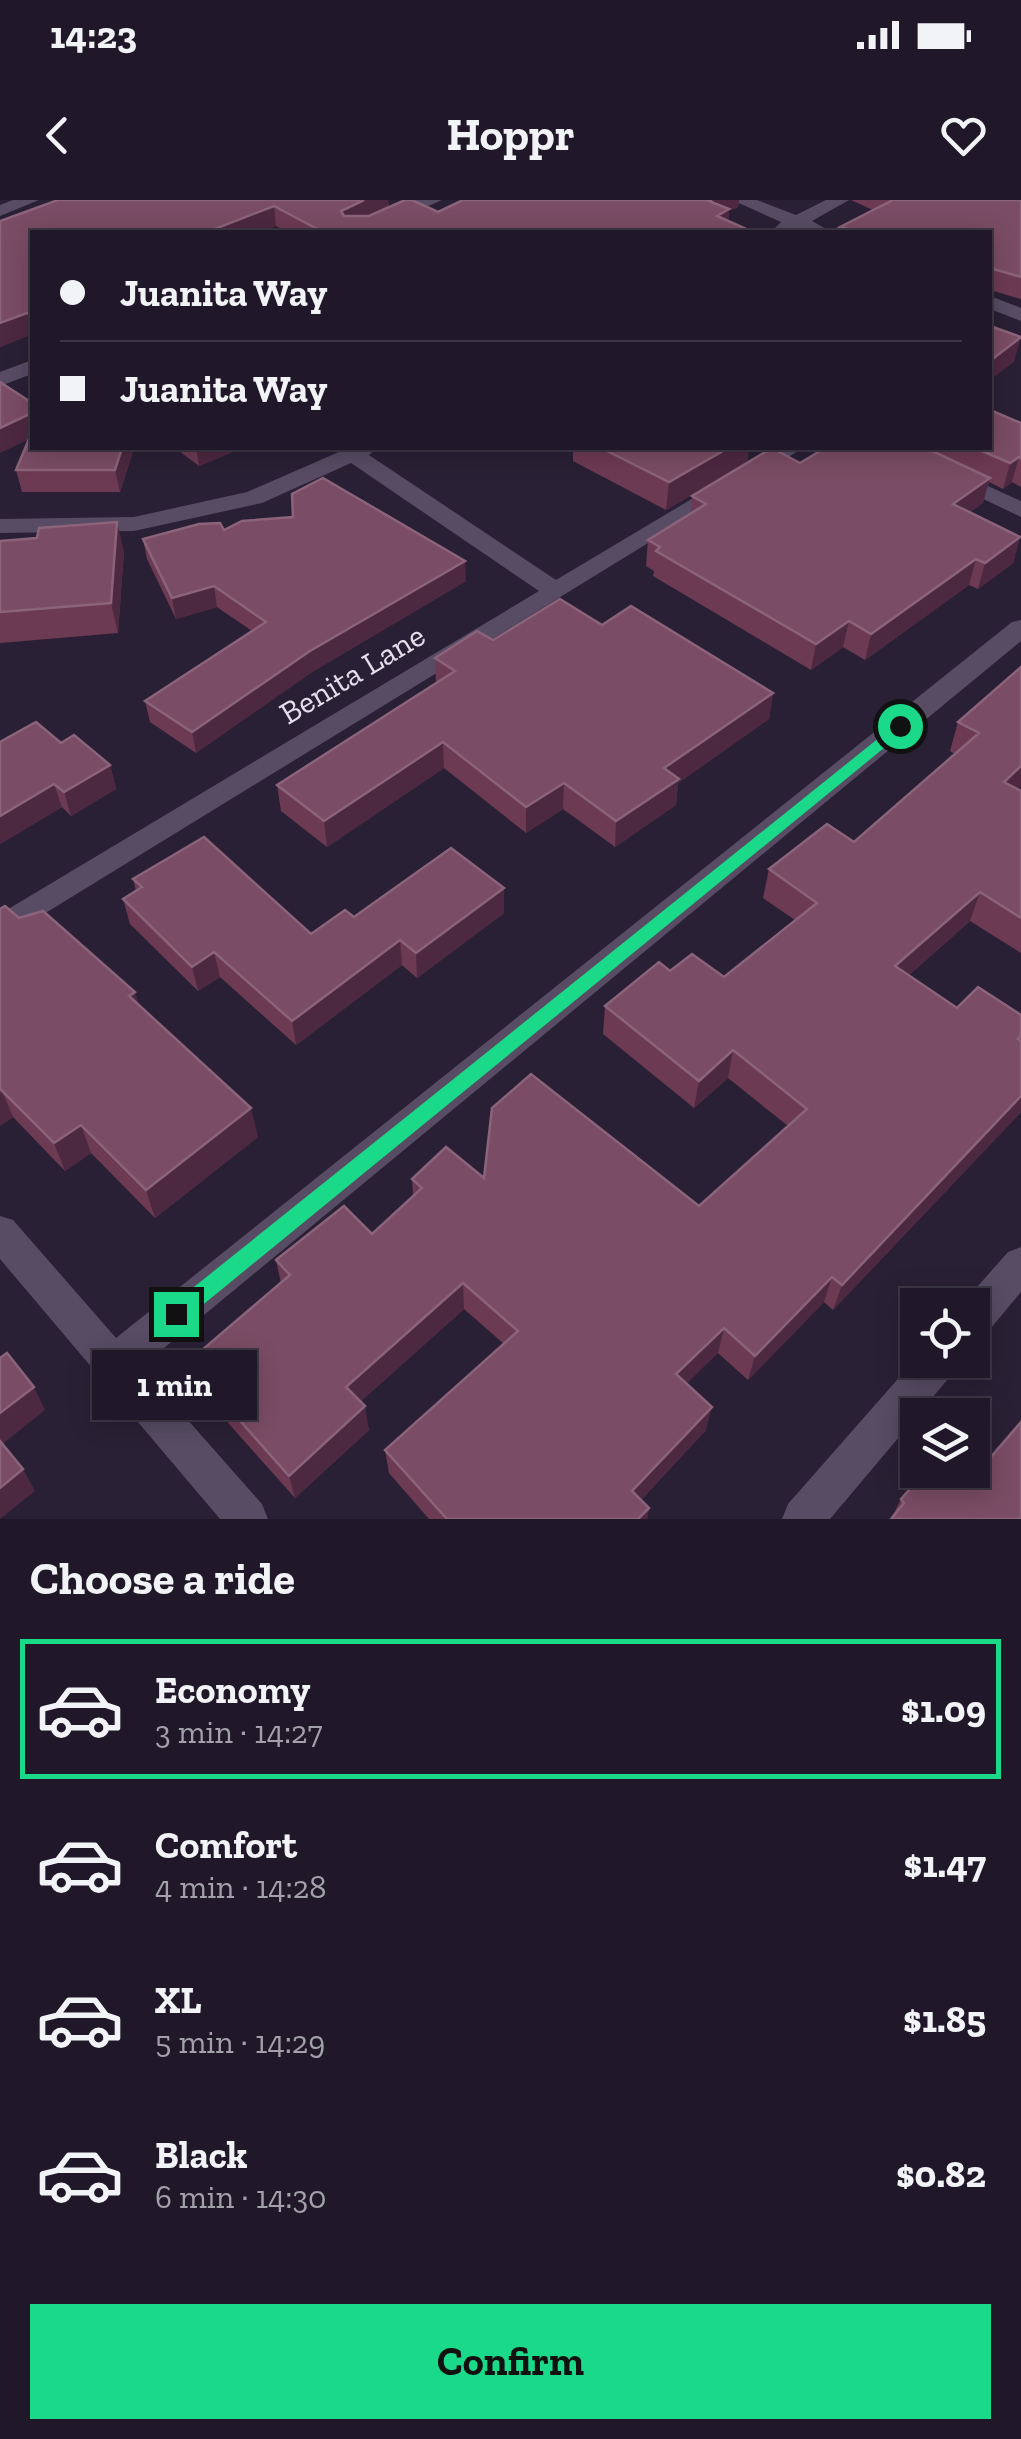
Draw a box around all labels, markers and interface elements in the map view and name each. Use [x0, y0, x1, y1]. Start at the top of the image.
text: 14:23 [50, 12, 137, 58]
icon: back [30, 108, 85, 163]
text: Hoppr [446, 108, 575, 162]
icon: heart [936, 108, 991, 163]
text: Juanita Way [120, 270, 327, 316]
text: Juanita Way [120, 366, 327, 412]
street label: Benita Lane [273, 616, 431, 732]
route start [878, 704, 923, 749]
map controls [900, 1288, 990, 1488]
button: locate [900, 1288, 990, 1378]
route end [154, 1292, 199, 1337]
callout: 1 min [94, 1349, 258, 1419]
text: 1 min [137, 1366, 212, 1404]
button: layers [900, 1398, 990, 1488]
text: Choose a ride [30, 1552, 295, 1606]
icon: car [35, 1664, 125, 1754]
text: Economy [155, 1667, 310, 1713]
text: $1.09 [901, 1686, 986, 1732]
text: 3 min · 14:27 [155, 1713, 323, 1751]
icon: car [35, 1819, 125, 1909]
text: Comfort [155, 1822, 297, 1868]
text: $1.47 [904, 1841, 986, 1887]
text: 4 min · 14:28 [155, 1868, 326, 1906]
icon: car [35, 1974, 125, 2064]
text: XL [155, 1977, 202, 2023]
text: $1.85 [903, 1996, 986, 2042]
text: 5 min · 14:29 [155, 2023, 325, 2061]
icon: car [35, 2129, 125, 2219]
text: Black [155, 2132, 248, 2178]
text: $0.82 [896, 2151, 986, 2197]
text: 6 min · 14:30 [155, 2178, 327, 2216]
button: Confirm [30, 2304, 991, 2419]

